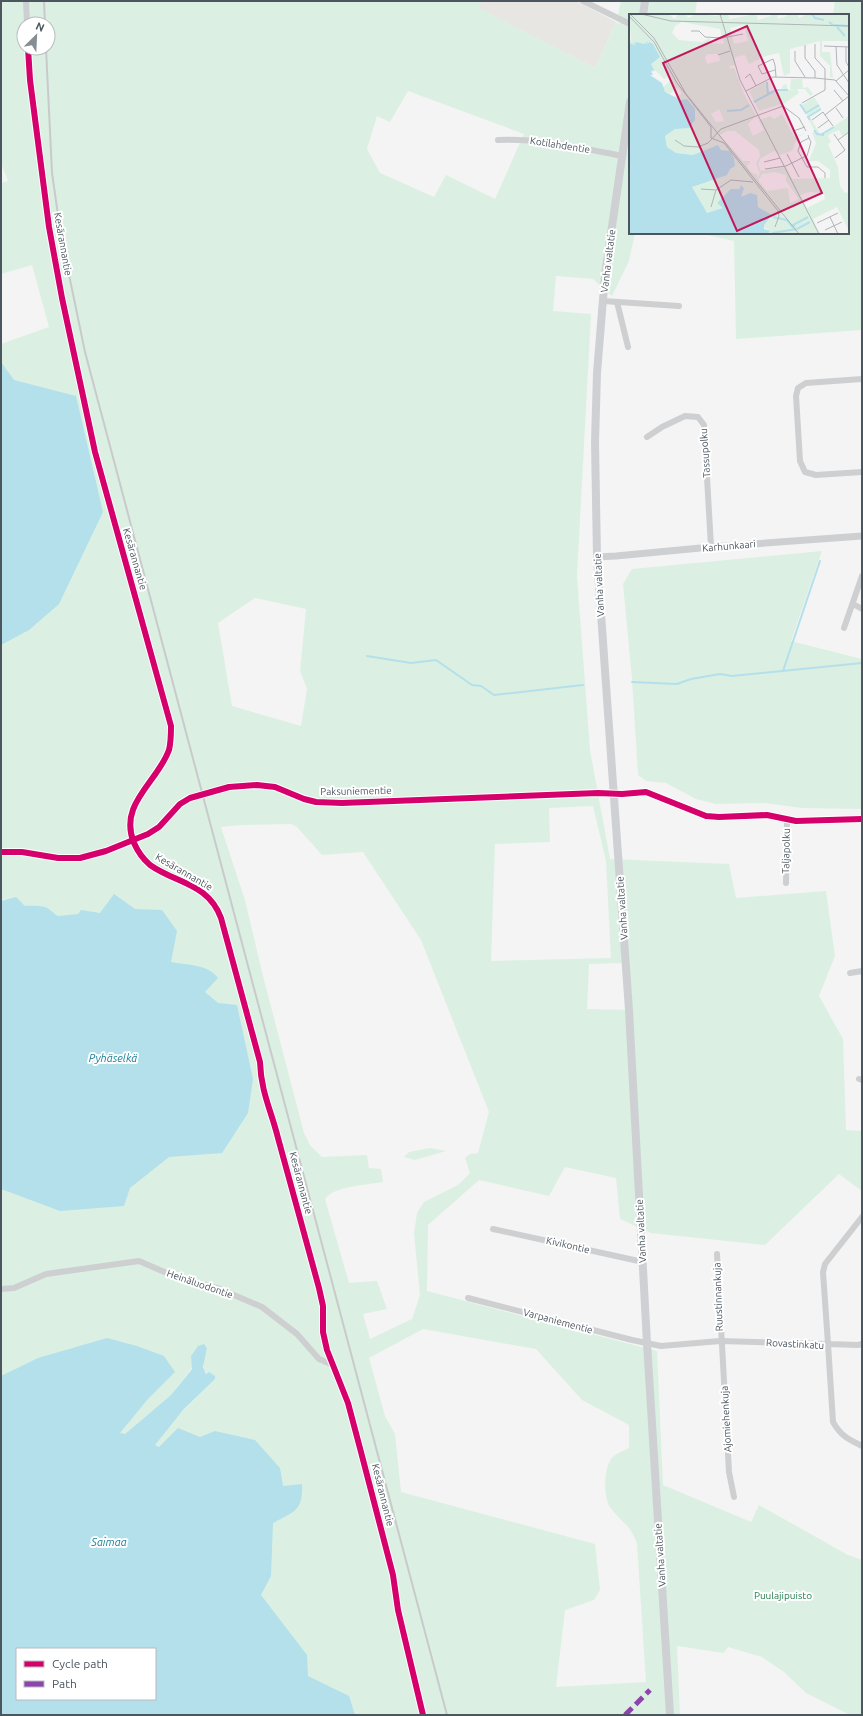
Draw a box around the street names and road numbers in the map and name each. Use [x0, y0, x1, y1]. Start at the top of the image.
street label: Kotilahdentie [529, 135, 591, 155]
street label: Kesärannantie [52, 212, 74, 276]
street label: Vanha valtatie [599, 229, 617, 293]
street label: Tassupolku [698, 428, 712, 478]
street label: Kesärannantie [121, 527, 149, 591]
street label: Karhunkaari [702, 538, 756, 554]
street label: Vanha valtatie [592, 553, 606, 617]
street label: Paksuniementie [320, 785, 392, 797]
street label: Taljapolku [780, 828, 792, 874]
street label: Kesärannantie [154, 851, 214, 893]
street label: Vanha valtatie [614, 876, 630, 940]
street label: Kesärannantie [287, 1151, 315, 1215]
street label: Vanha valtatie [634, 1199, 648, 1263]
street label: Kivikontie [545, 1235, 591, 1255]
street label: Ruustinnankuja [711, 1262, 725, 1332]
street label: Heinäluodontie [165, 1268, 235, 1300]
street label: Varpaniementie [522, 1306, 594, 1336]
street label: Rovastinkatu [766, 1337, 824, 1351]
street label: Ajomiehenkuja [719, 1385, 733, 1453]
street label: Kesärannantie [370, 1463, 396, 1527]
street label: Vanha valtatie [652, 1523, 668, 1587]

